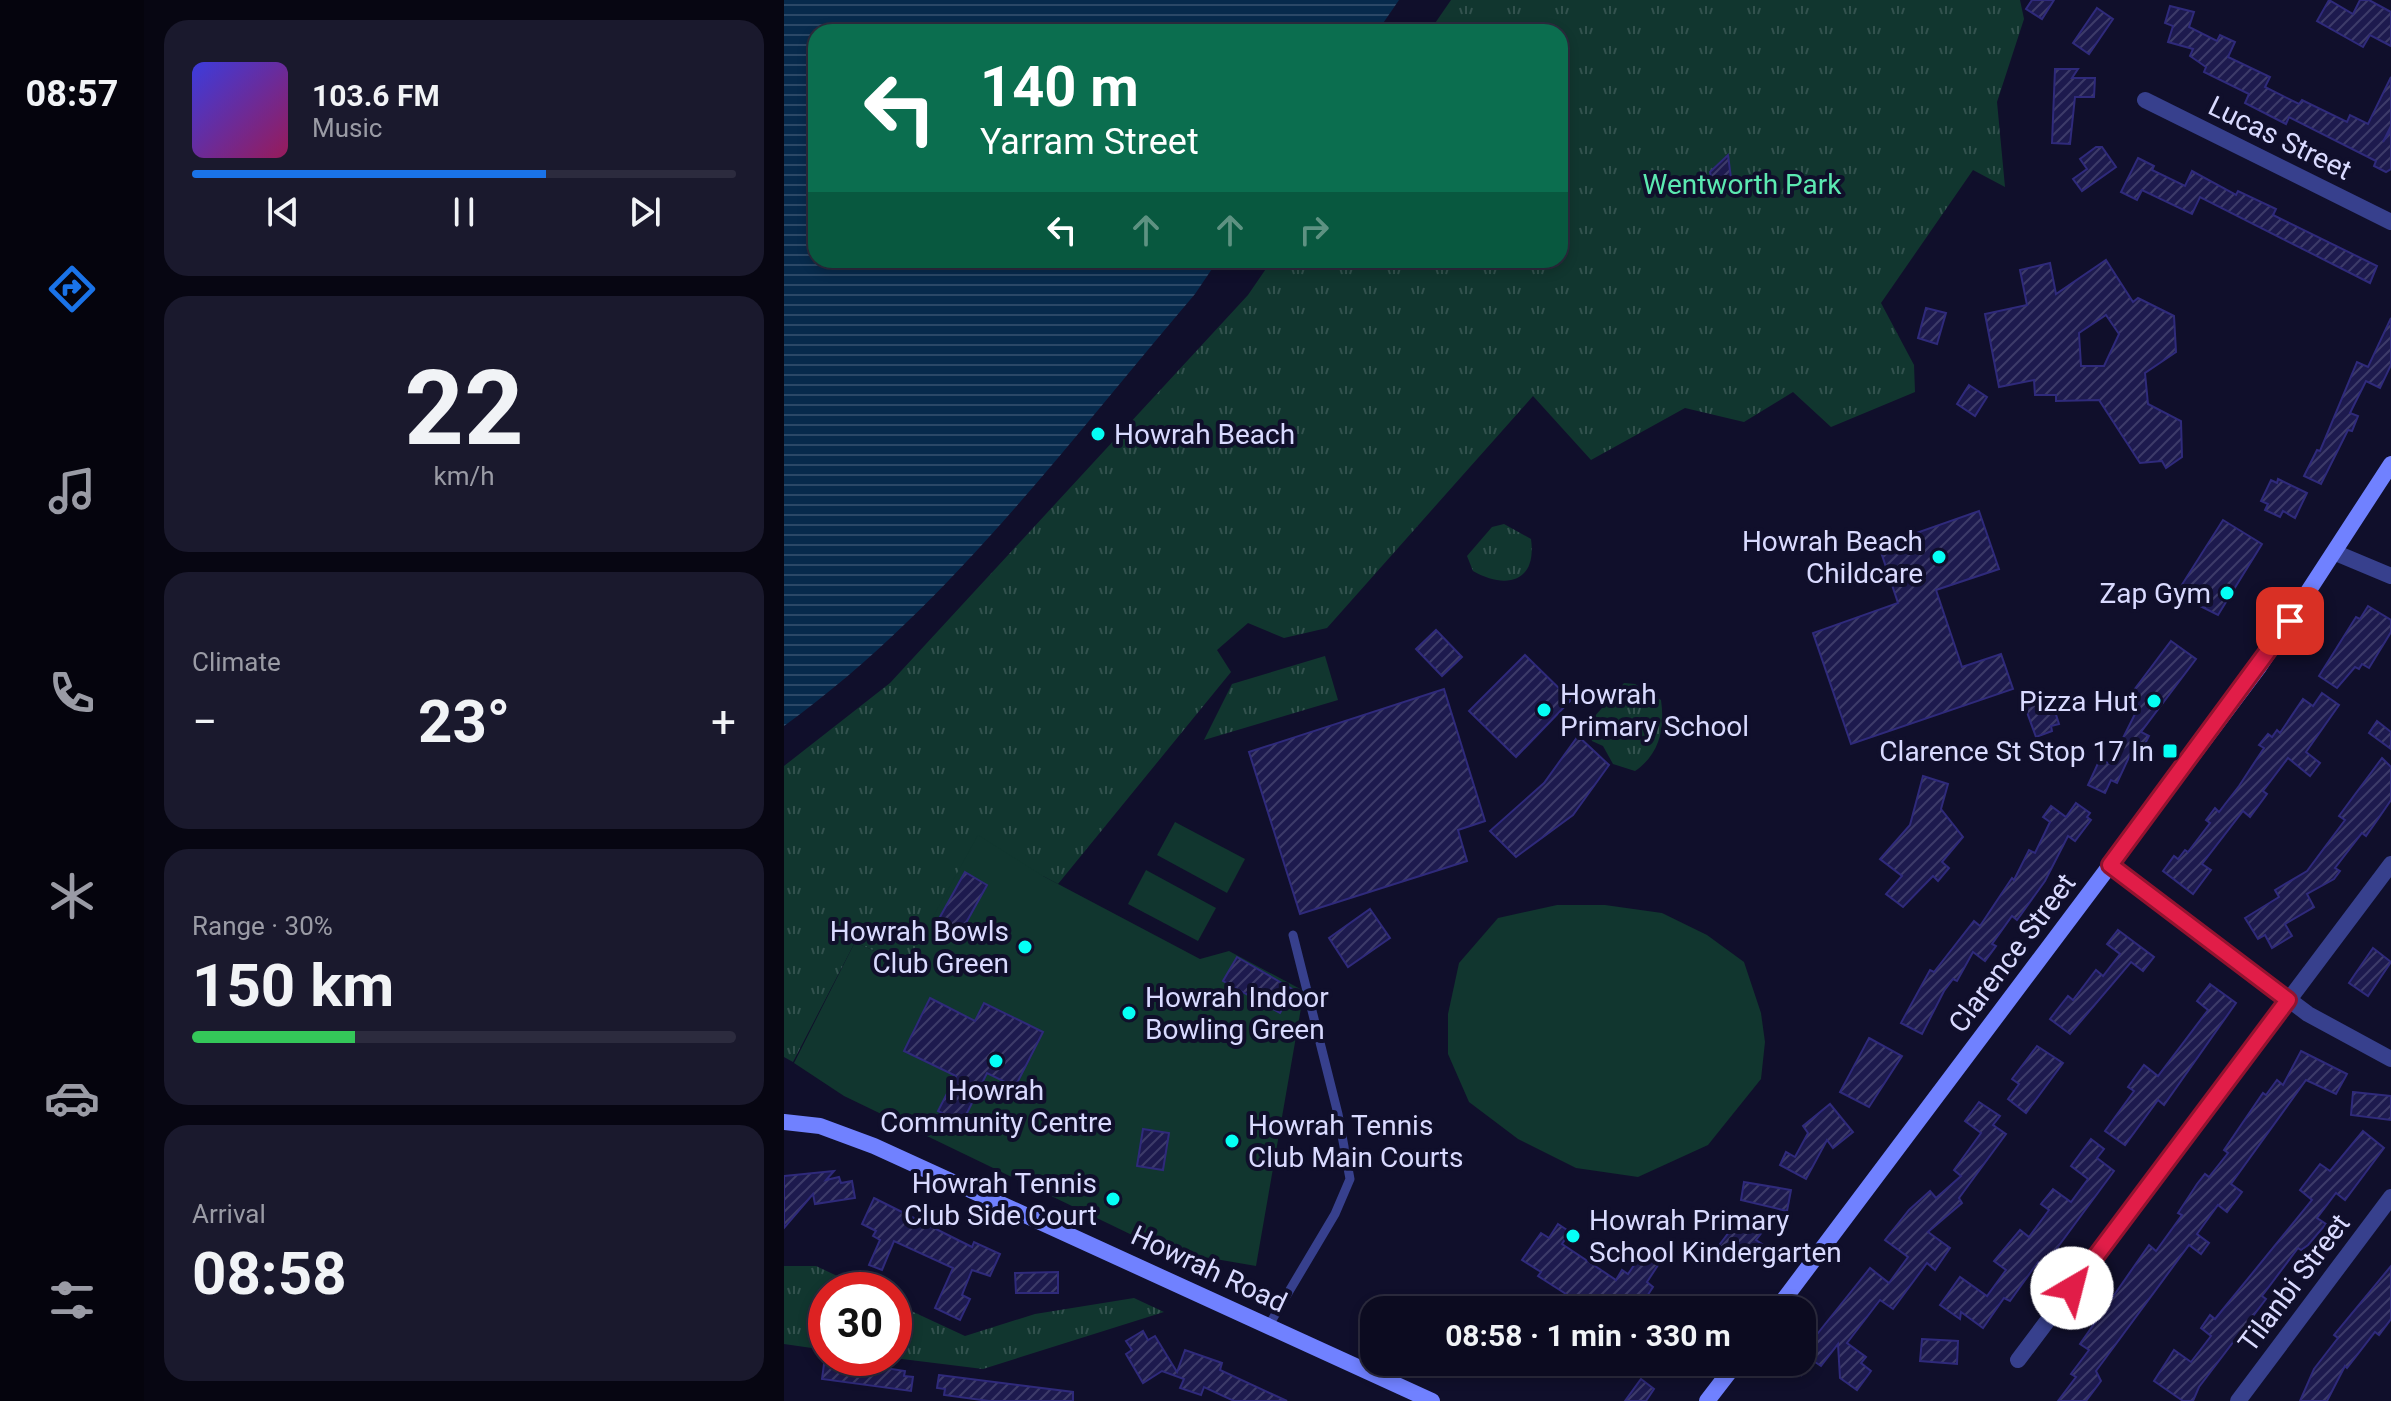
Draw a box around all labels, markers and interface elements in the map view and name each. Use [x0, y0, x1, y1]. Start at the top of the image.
text: 140 m [980, 54, 1139, 120]
icon: left [848, 56, 952, 160]
text: 08:57 [26, 73, 118, 115]
text: 103.6 FM [312, 78, 440, 113]
street label: Lucas Street [2203, 89, 2357, 187]
text: Music [312, 113, 382, 143]
text: Yarram Street [980, 121, 1199, 163]
park label: Wentworth Park [1642, 168, 1842, 201]
icon: previous [261, 190, 305, 234]
icon: pause [442, 190, 486, 234]
icon: next [623, 190, 667, 234]
icon: left [1040, 208, 1084, 252]
icon: ahead [1124, 208, 1168, 252]
icon: ahead [1208, 208, 1252, 252]
icon: right [1292, 208, 1336, 252]
icon: directions [44, 261, 100, 317]
text: 22 [404, 348, 524, 469]
place label: Howrah Beach [1114, 418, 1295, 451]
marker: Howrah Beach [1089, 425, 1107, 443]
text: km/h [433, 461, 495, 491]
icon: music [44, 463, 100, 519]
place label: Howrah Beach Childcare [1742, 525, 1923, 590]
marker: Howrah Beach Childcare [1930, 548, 1948, 566]
place label: Zap Gym [2099, 577, 2211, 610]
marker: Zap Gym [2218, 584, 2236, 602]
pin [2256, 587, 2324, 655]
icon: arrive [2268, 599, 2312, 643]
text: Climate [192, 647, 281, 677]
icon: phone [44, 665, 100, 721]
place label: Howrah Primary School [1560, 678, 1749, 743]
place label: Pizza Hut [2019, 685, 2138, 718]
text: 23° [418, 686, 510, 757]
marker: Pizza Hut [2145, 692, 2163, 710]
text: − [192, 696, 217, 748]
text: + [711, 696, 736, 748]
marker: Howrah Primary School [1535, 701, 1553, 719]
place label: Clarence St Stop 17 In [1879, 735, 2154, 768]
marker: Clarence St Stop 17 In [2161, 742, 2179, 760]
street label: Clarence Street [1942, 867, 2082, 1039]
icon: climate [44, 868, 100, 924]
text: Range · 30% [192, 911, 333, 941]
place label: Howrah Bowls Club Green [830, 915, 1009, 980]
marker: Howrah Bowls Club Green [1016, 938, 1034, 956]
text: 150 km [192, 950, 394, 1021]
place label: Howrah Indoor Bowling Green [1145, 981, 1329, 1046]
marker: Howrah Indoor Bowling Green [1120, 1004, 1138, 1022]
marker: Howrah Community Centre [987, 1052, 1005, 1070]
icon: car [44, 1070, 100, 1126]
place label: Howrah Community Centre [880, 1074, 1112, 1139]
place label: Howrah Tennis Club Main Courts [1248, 1109, 1463, 1174]
marker: Howrah Tennis Club Main Courts [1223, 1132, 1241, 1150]
place label: Howrah Tennis Club Side Court [904, 1167, 1097, 1232]
marker: Howrah Tennis Club Side Court [1104, 1190, 1122, 1208]
text: Arrival [192, 1199, 266, 1229]
place label: Howrah Primary School Kindergarten [1589, 1204, 1842, 1269]
street label: Tilanbi Street [2231, 1207, 2357, 1359]
street label: Howrah Road [1126, 1219, 1292, 1319]
marker: Howrah Primary School Kindergarten [1564, 1227, 1582, 1245]
text: 08:58 [192, 1238, 347, 1309]
position arrow [2030, 1246, 2114, 1330]
icon: filters [44, 1272, 100, 1328]
speed limit sign: 30 [808, 1272, 912, 1376]
text: 08:58 · 1 min · 330 m [1445, 1318, 1731, 1353]

